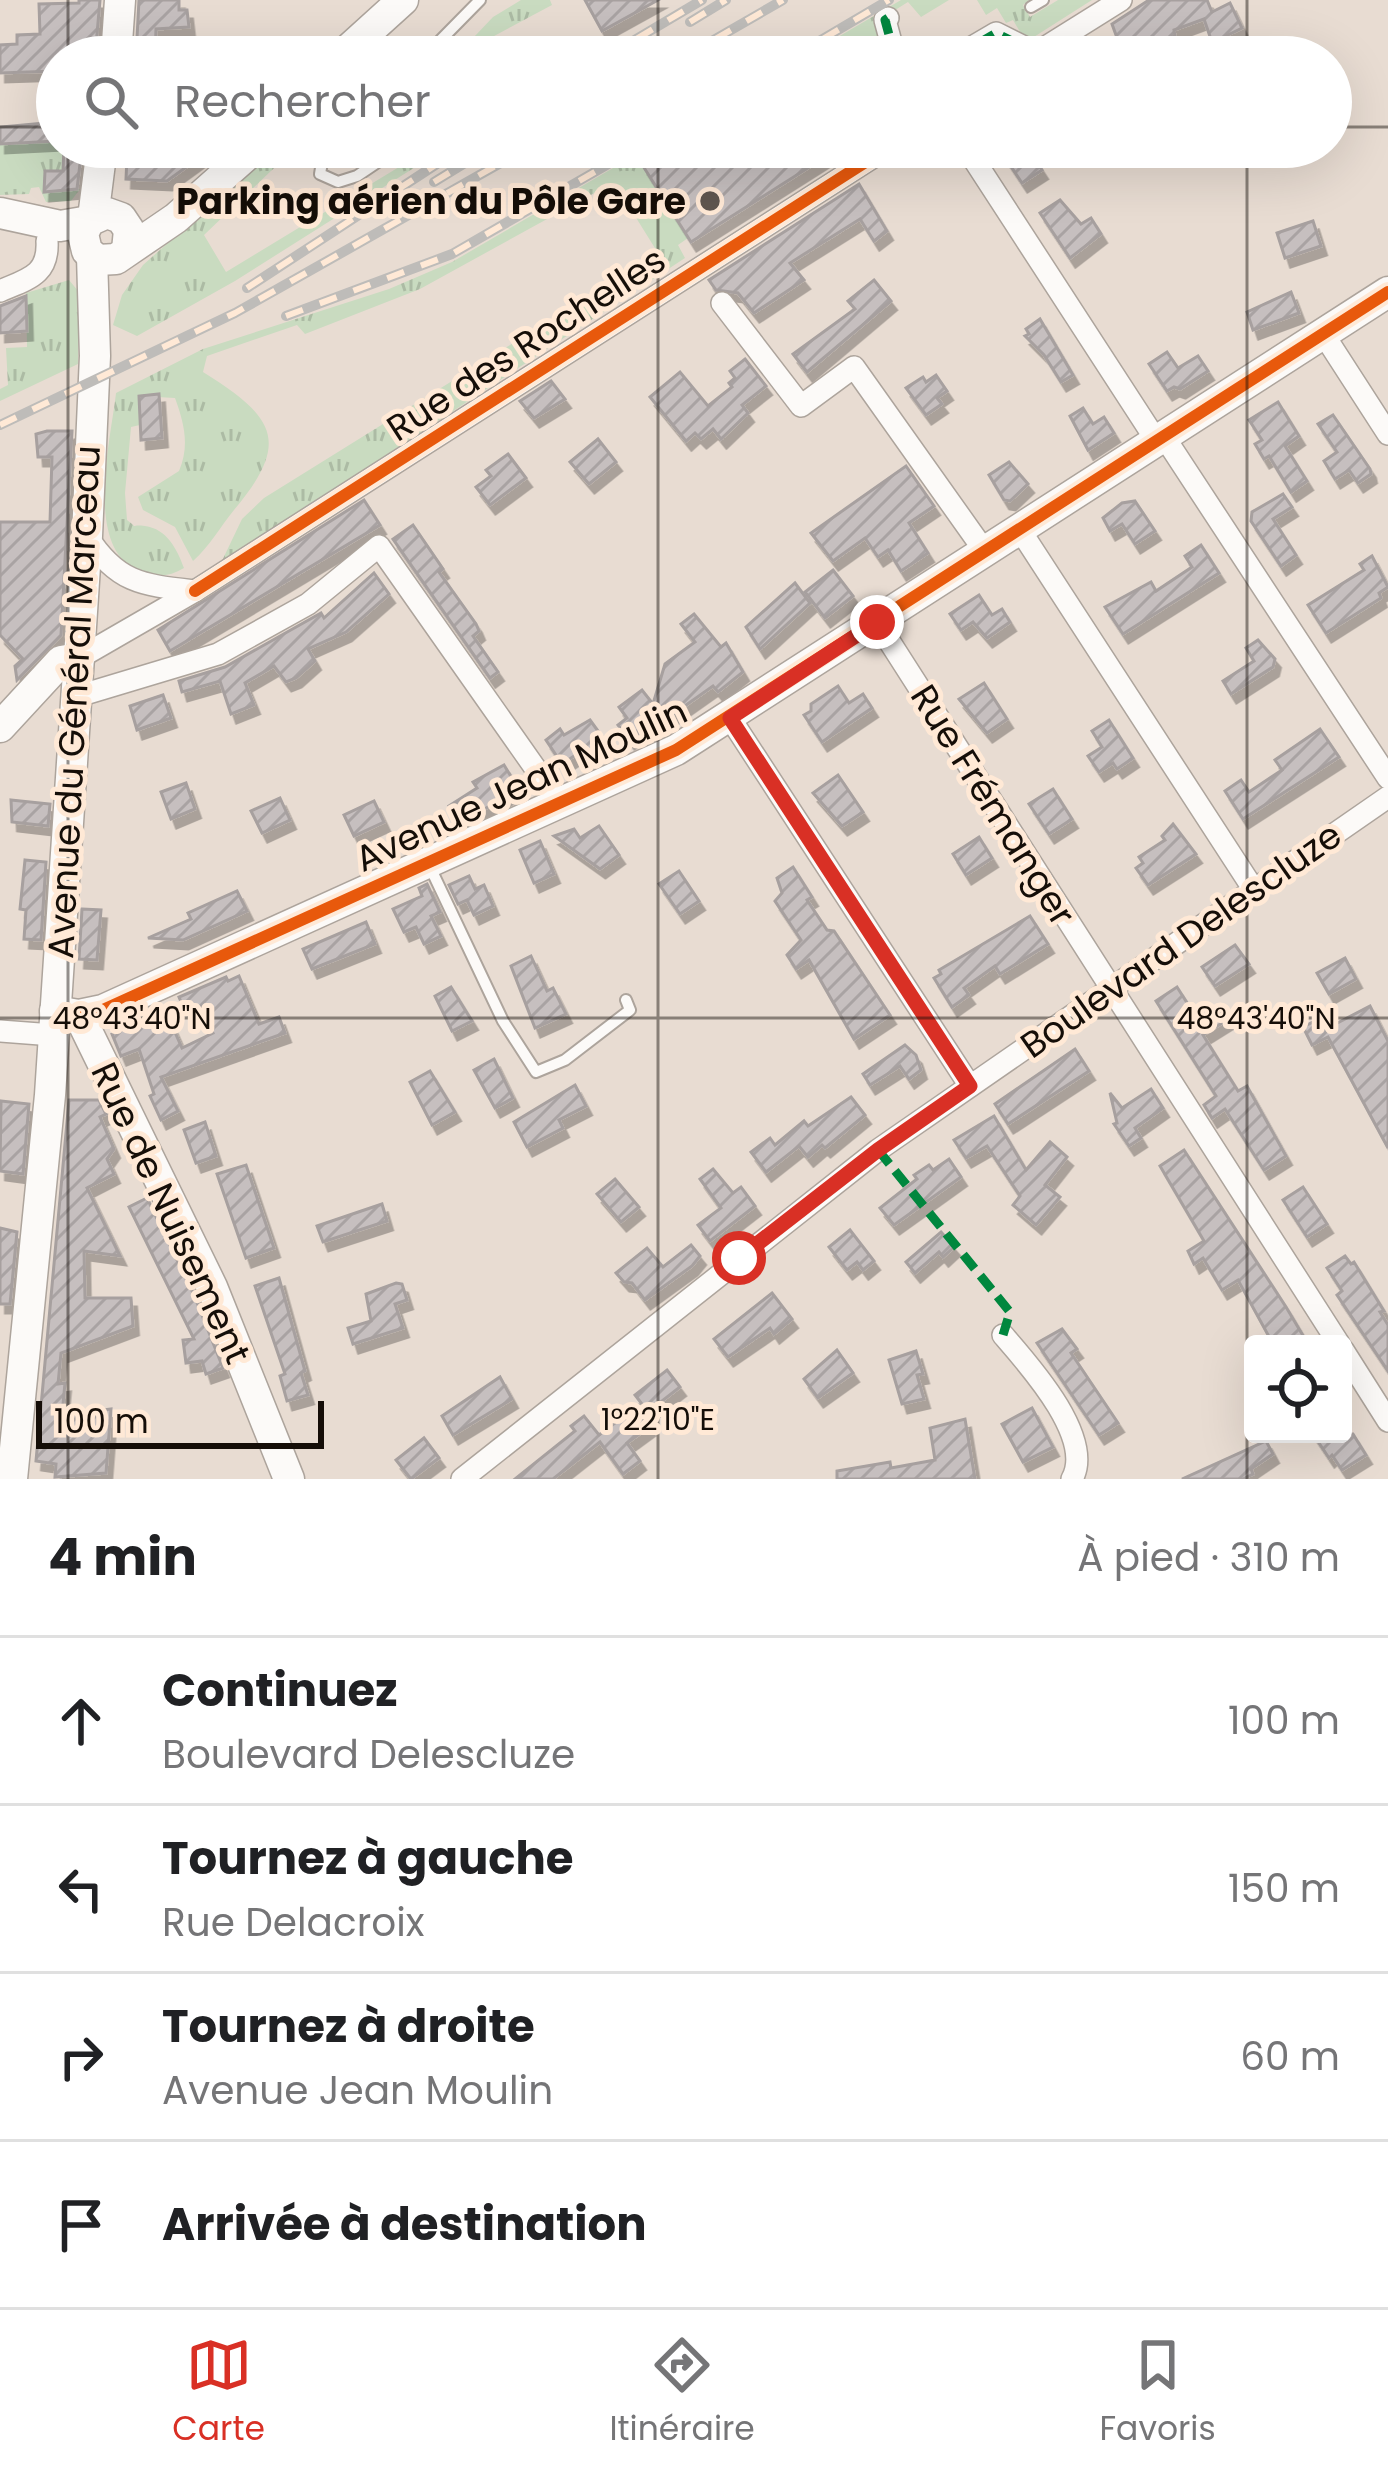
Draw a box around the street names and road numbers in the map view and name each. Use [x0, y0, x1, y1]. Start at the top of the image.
street label: Rue des Rochelles [377, 235, 675, 453]
street label: Avenue du Général Marceau [35, 444, 113, 960]
street label: Rue Frémanger [898, 675, 1088, 935]
street label: Avenue Jean Moulin [347, 686, 695, 884]
street label: Boulevard Delescluze [1010, 810, 1352, 1070]
street label: Rue de Nuisement [79, 1054, 263, 1372]

